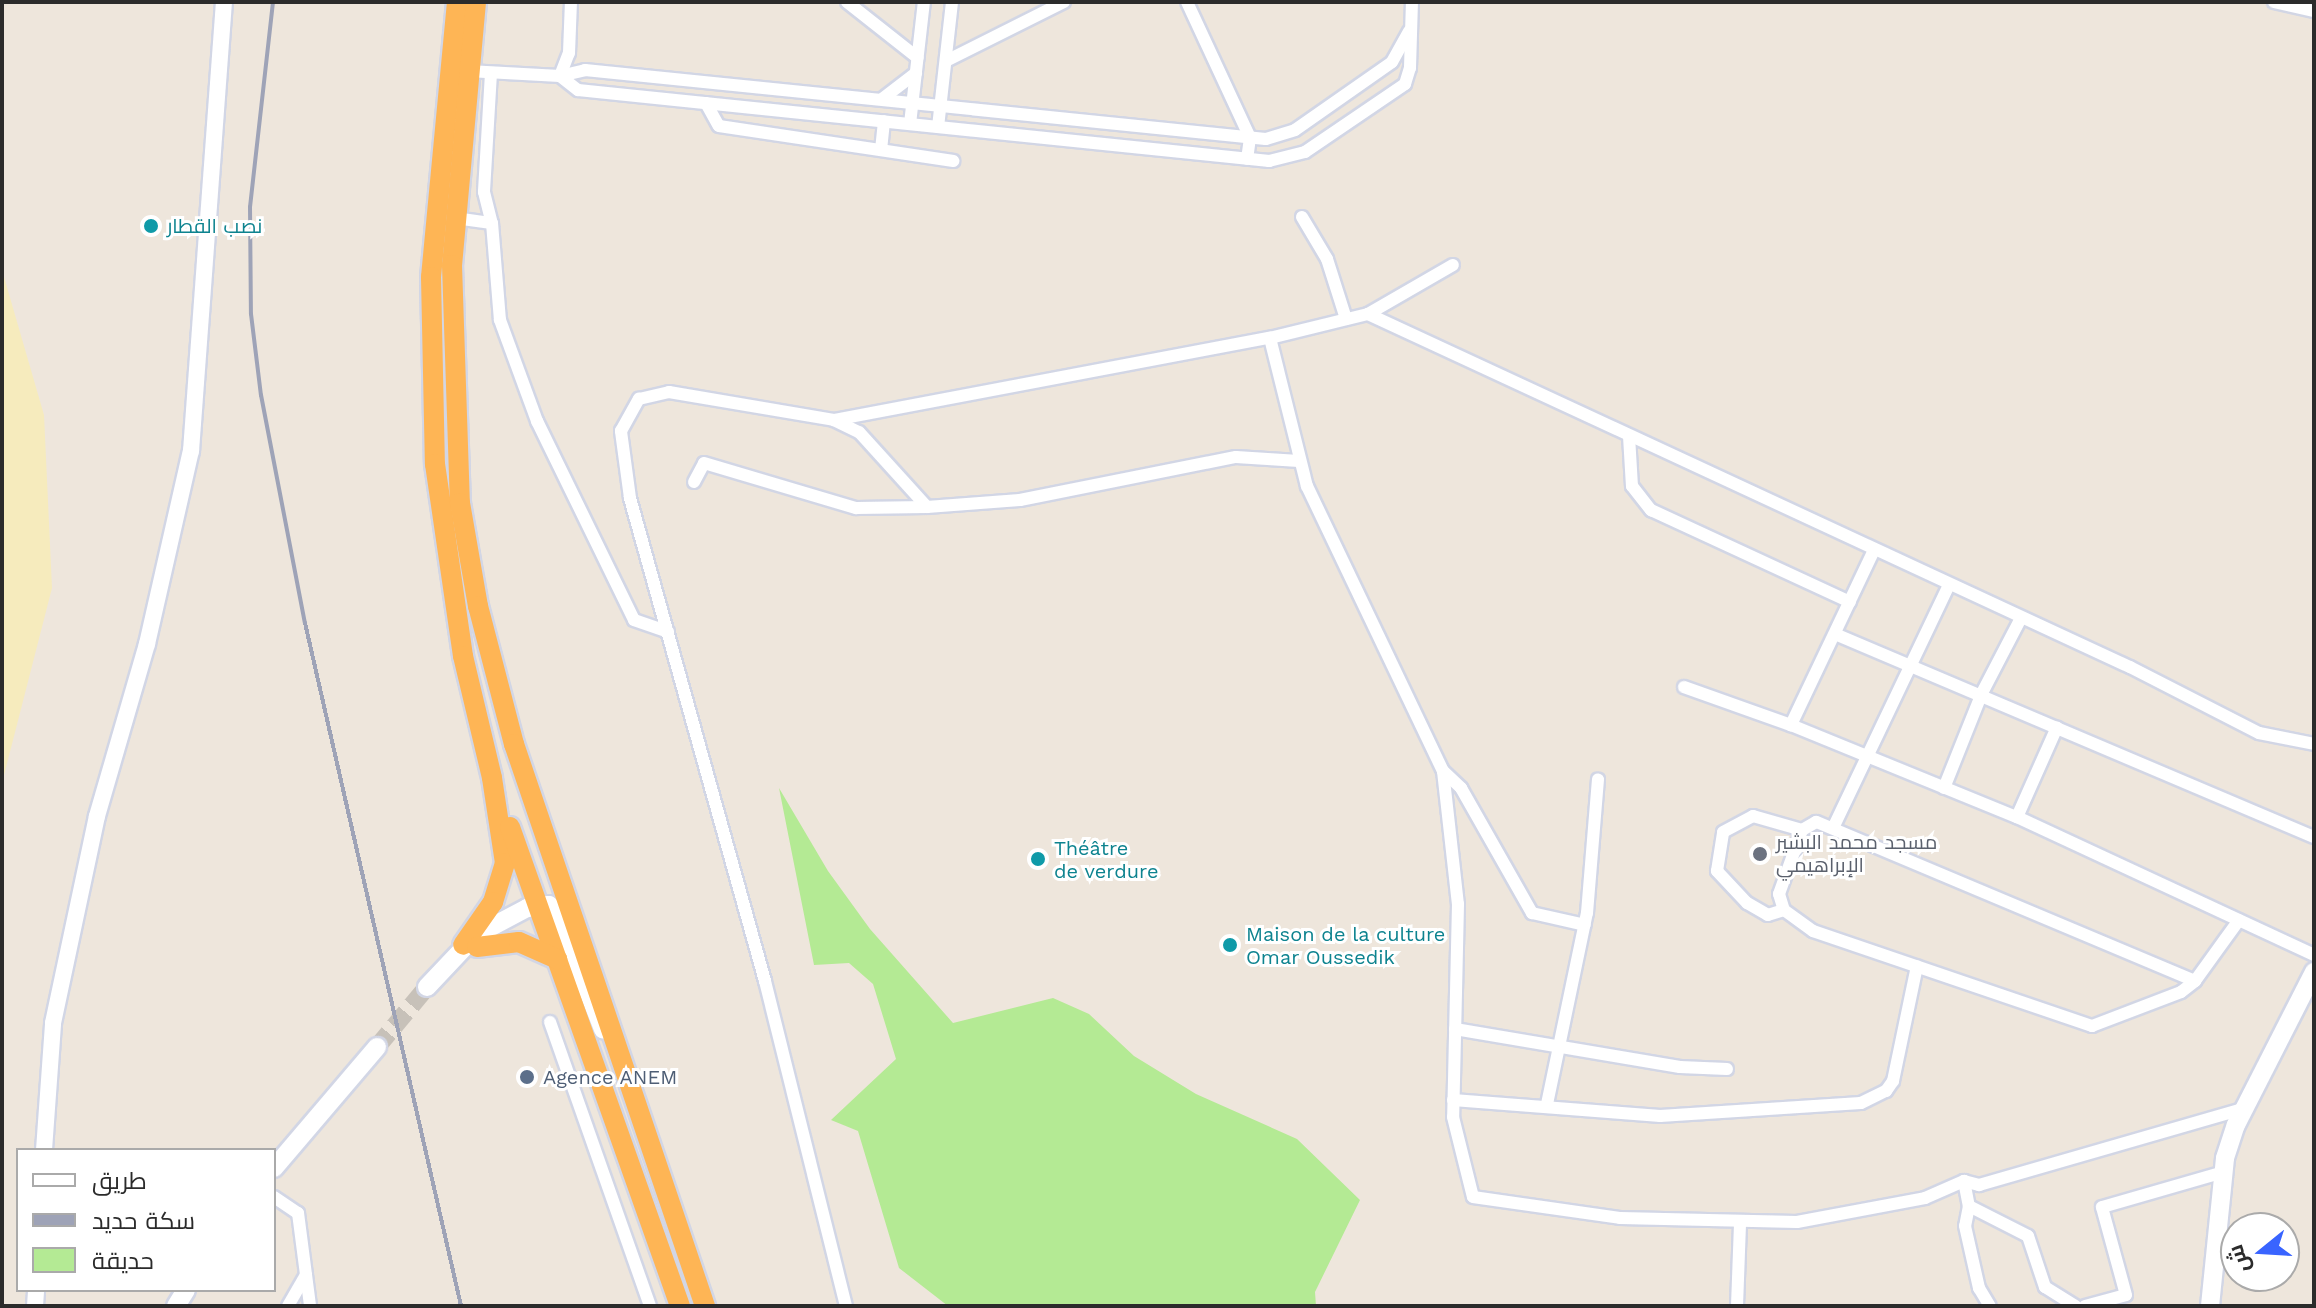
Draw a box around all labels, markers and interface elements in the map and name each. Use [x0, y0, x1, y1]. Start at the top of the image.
place label: نصب القطار [167, 214, 262, 238]
marker: نصب القطار [142, 217, 160, 235]
place label: مسجد محمد البشير الإبراهيمي [1776, 830, 1937, 877]
place label: Théâtre de verdure [1054, 836, 1159, 883]
marker: مسجد محمد البشير الإبراهيمي [1751, 845, 1769, 863]
marker: Théâtre de verdure [1029, 850, 1047, 868]
place label: Maison de la culture Omar Oussedik [1246, 922, 1446, 969]
marker: Maison de la culture Omar Oussedik [1221, 936, 1239, 954]
place label: Agence ANEM [543, 1065, 678, 1089]
marker: Agence ANEM [518, 1068, 536, 1086]
legend [16, 1148, 276, 1292]
text: طريق [92, 1167, 147, 1195]
text: سكة حديد [92, 1207, 195, 1235]
north arrow [2220, 1212, 2300, 1292]
text: ش [2222, 1242, 2255, 1276]
text: حديقة [92, 1247, 154, 1275]

